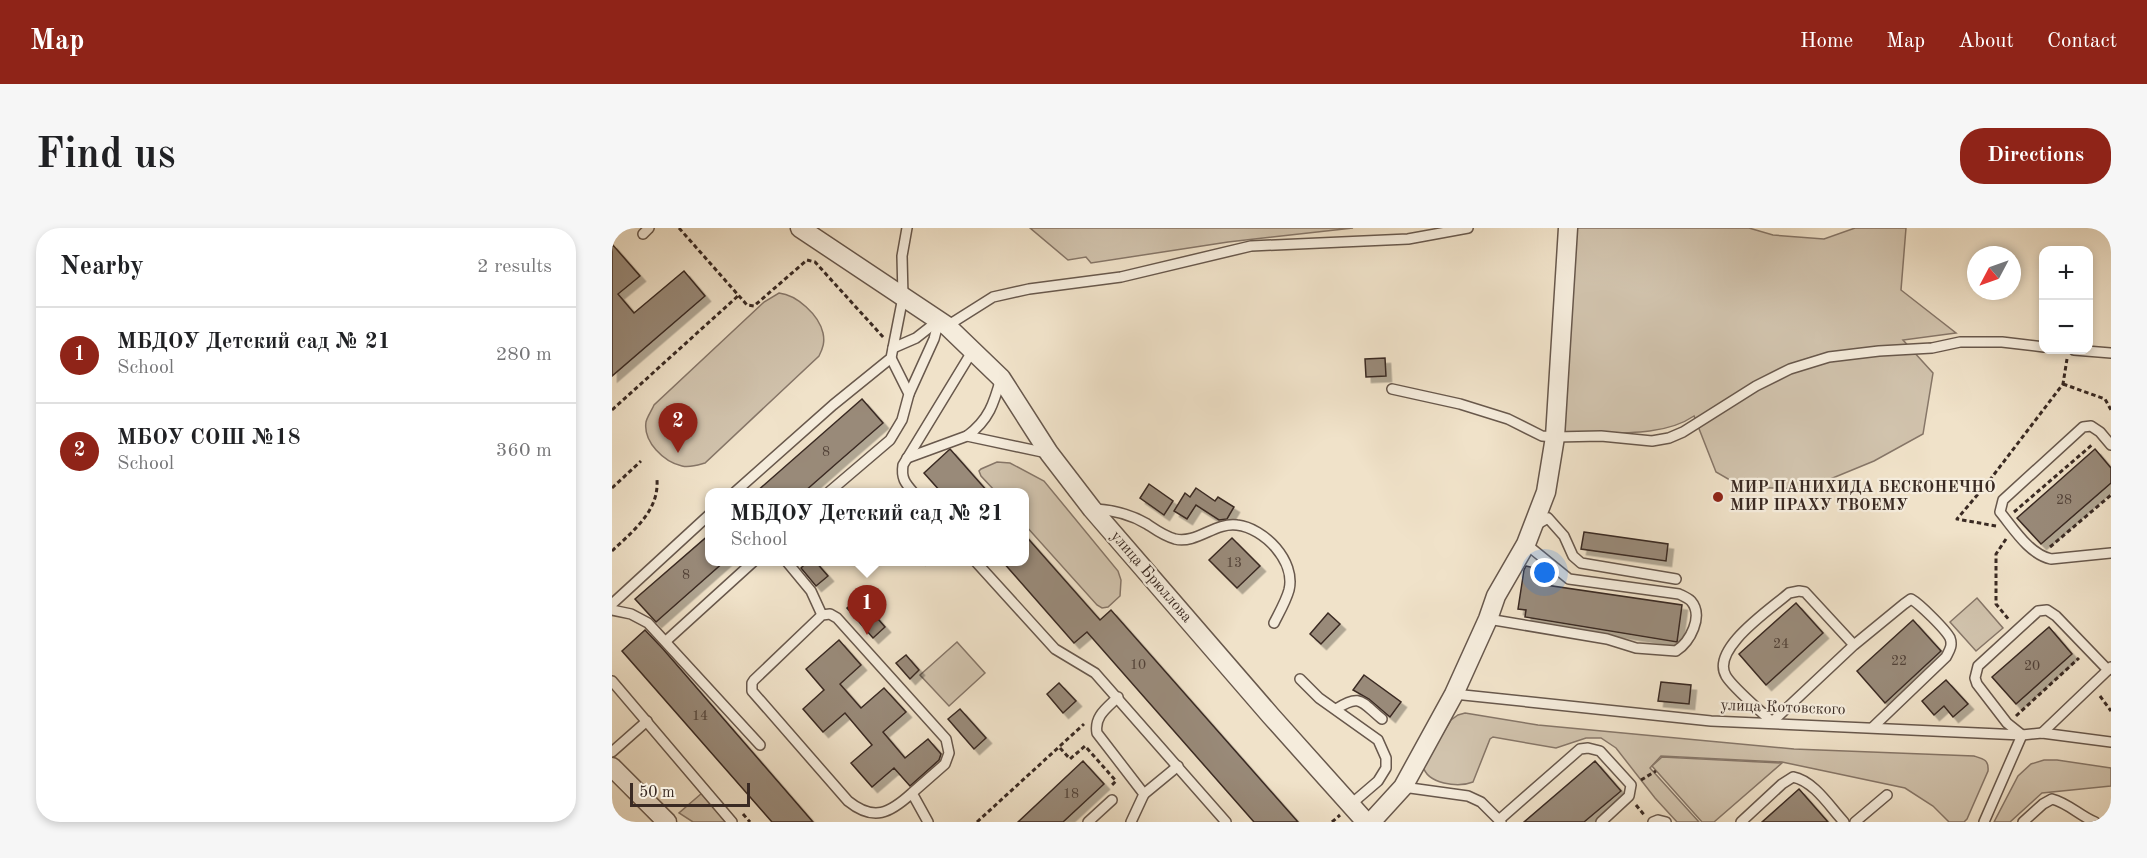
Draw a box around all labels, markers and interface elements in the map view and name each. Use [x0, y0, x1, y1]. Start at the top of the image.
text: Map [30, 28, 84, 56]
text: Home [1800, 31, 1853, 52]
text: Map [1886, 31, 1925, 52]
text: About [1958, 31, 2014, 52]
text: Contact [2047, 31, 2117, 52]
button: Directions [1960, 128, 2111, 184]
text: Find us [36, 135, 175, 177]
north arrow [1967, 246, 2021, 300]
map controls [2039, 246, 2093, 354]
button: + [2039, 246, 2093, 300]
text: Nearby [60, 254, 144, 280]
text: 2 results [477, 257, 552, 277]
button: − [2039, 300, 2093, 354]
text: МБДОУ Детский сад № 21 [117, 331, 391, 353]
text: 1 [74, 345, 85, 365]
text: 280 m [496, 345, 552, 365]
text: School [117, 358, 174, 378]
pin: 2 [658, 404, 698, 453]
text: МБОУ СОШ №18 [117, 427, 301, 449]
text: 2 [74, 441, 85, 461]
text: 360 m [496, 441, 552, 461]
house number: 8 [822, 445, 830, 459]
text: School [117, 454, 174, 474]
place label: МИР ПАНИХИДА БЕСКОНЕЧНО МИР ПРАХУ ТВОЕМУ [1730, 480, 1996, 514]
popup [705, 488, 1029, 566]
marker: МИР ПАНИХИДА БЕСКОНЕЧНО МИР ПРАХУ ТВОЕМУ [1711, 490, 1725, 504]
house number: 28 [2056, 493, 2072, 507]
text: МБДОУ Детский сад № 21 [730, 503, 1004, 525]
street label: улица Брюллова [1107, 528, 1195, 626]
text: School [730, 530, 787, 550]
house number: 13 [1226, 556, 1242, 570]
your location [1530, 558, 1559, 587]
house number: 8 [682, 568, 690, 582]
pin: 1 [848, 586, 886, 635]
house number: 24 [1773, 637, 1789, 651]
house number: 22 [1891, 654, 1907, 668]
house number: 10 [1130, 658, 1146, 672]
house number: 20 [2024, 659, 2040, 673]
street label: улица Котовского [1720, 698, 1846, 718]
house number: 14 [692, 709, 708, 723]
scale bar [630, 780, 750, 808]
text: 50 m [639, 785, 675, 801]
house number: 18 [1063, 787, 1079, 801]

